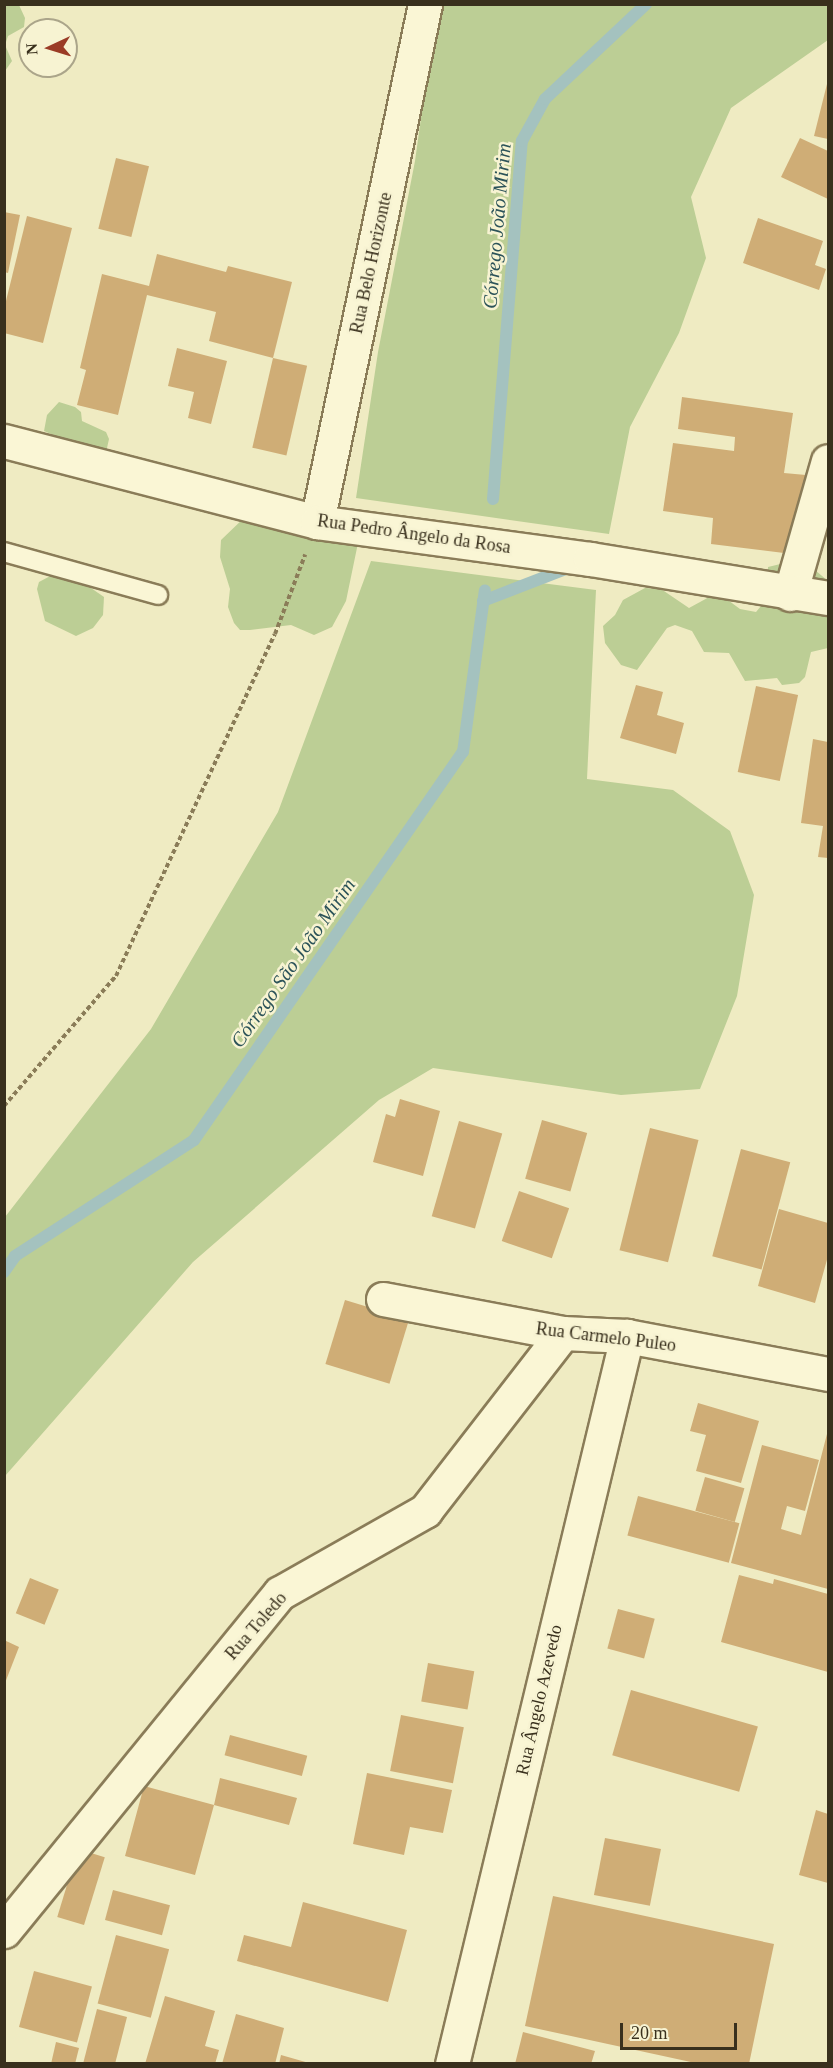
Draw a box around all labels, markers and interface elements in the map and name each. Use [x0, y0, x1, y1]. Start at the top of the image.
north arrow [18, 18, 78, 78]
text: N [23, 43, 40, 56]
water label: Córrego João Mirim [478, 142, 516, 310]
street label: Rua Belo Horizonte [345, 190, 397, 336]
street label: Rua Pedro Ângelo da Rosa [316, 510, 512, 558]
water label: Córrego São João Mirim [226, 874, 360, 1052]
street label: Rua Carmelo Puleo [535, 1318, 677, 1356]
street label: Rua Toledo [221, 1588, 291, 1664]
street label: Rua Ângelo Azevedo [511, 1622, 567, 1778]
scale bar [623, 2011, 740, 2049]
text: 20 m [631, 2023, 668, 2043]

